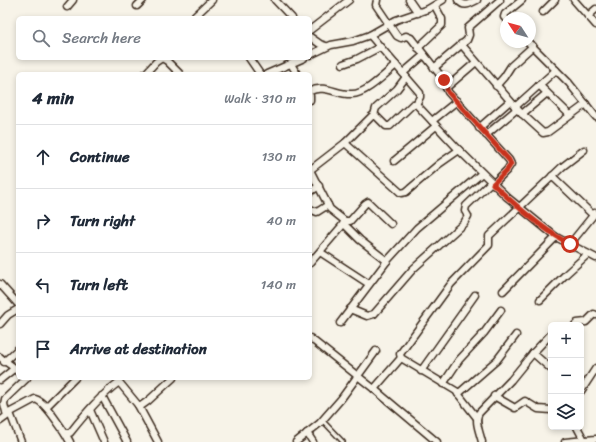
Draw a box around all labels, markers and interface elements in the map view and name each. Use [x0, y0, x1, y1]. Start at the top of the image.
north arrow [500, 12, 536, 48]
search box [16, 16, 312, 60]
text: Search here [62, 25, 141, 51]
icon: search [30, 27, 52, 49]
route end [435, 71, 453, 89]
text: 4 min [32, 83, 74, 113]
text: Walk · 310 m [224, 87, 296, 110]
text: Continue [70, 144, 130, 170]
text: 130 m [262, 145, 296, 168]
icon: ahead [32, 146, 54, 168]
text: Turn right [70, 208, 135, 234]
text: 40 m [266, 209, 296, 232]
icon: right [32, 210, 54, 232]
route start [561, 235, 579, 253]
text: Turn left [70, 272, 128, 298]
text: 140 m [261, 273, 296, 296]
icon: left [32, 274, 54, 296]
map controls [548, 322, 584, 430]
button: + [548, 322, 584, 358]
text: Arrive at destination [70, 336, 207, 362]
icon: arrive [32, 338, 54, 360]
button: − [548, 358, 584, 394]
button: layers [548, 394, 584, 430]

